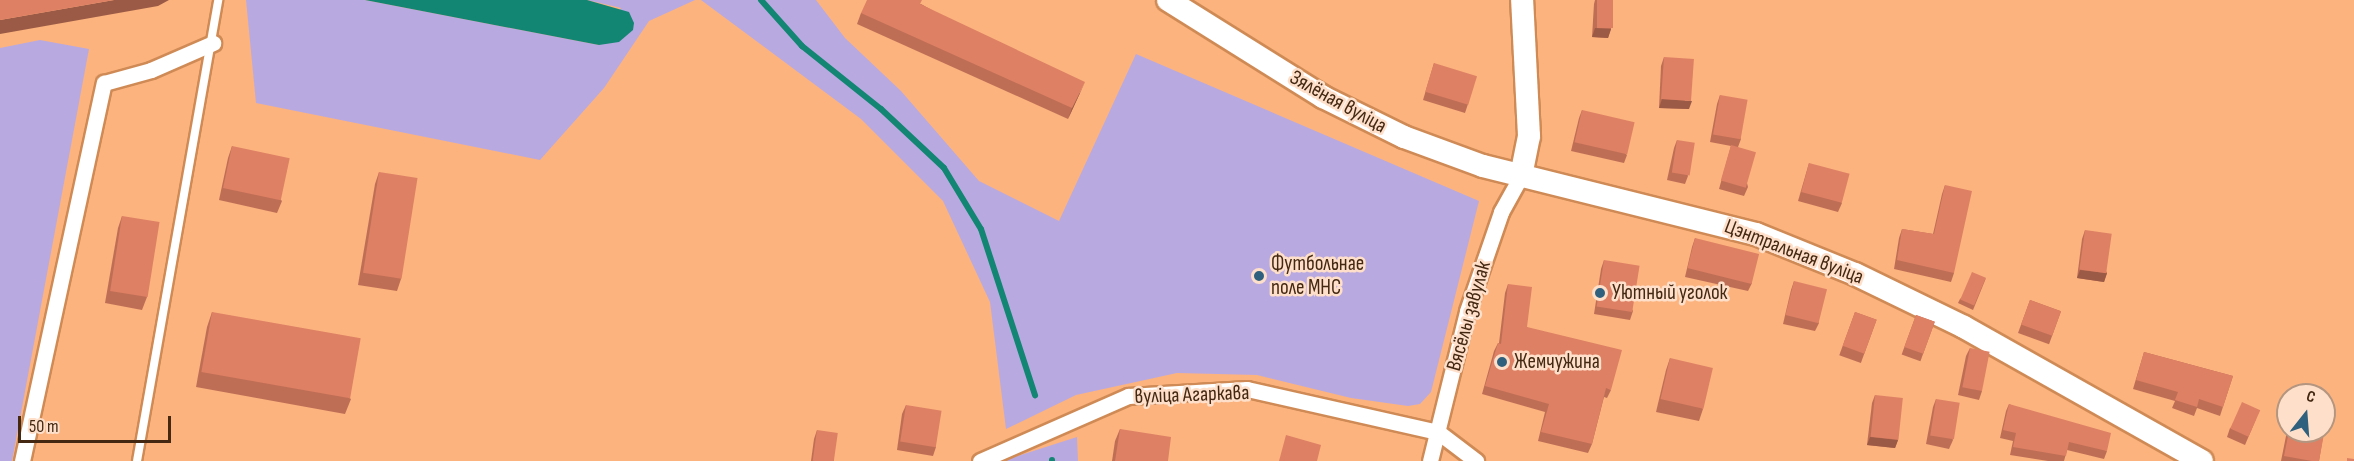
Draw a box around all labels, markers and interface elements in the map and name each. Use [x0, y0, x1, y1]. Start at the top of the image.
street label: Зялёная вуліца [1285, 65, 1391, 139]
street label: Цэнтральная вуліца [1721, 214, 1867, 290]
place label: Футбольнае поле МНС [1271, 251, 1364, 301]
street label: Вясёлы завулак [1441, 258, 1497, 374]
marker: Футбольнае поле МНС [1252, 269, 1266, 283]
place label: Уютный уголок [1612, 280, 1728, 306]
marker: Уютный уголок [1593, 286, 1607, 300]
place label: Жемчужина [1514, 349, 1600, 375]
marker: Жемчужина [1495, 355, 1509, 369]
street label: вуліца Агаркава [1134, 380, 1250, 410]
north arrow [2276, 383, 2336, 443]
text: С [2304, 387, 2318, 408]
scale bar [21, 404, 174, 442]
text: 50 m [29, 416, 59, 437]

